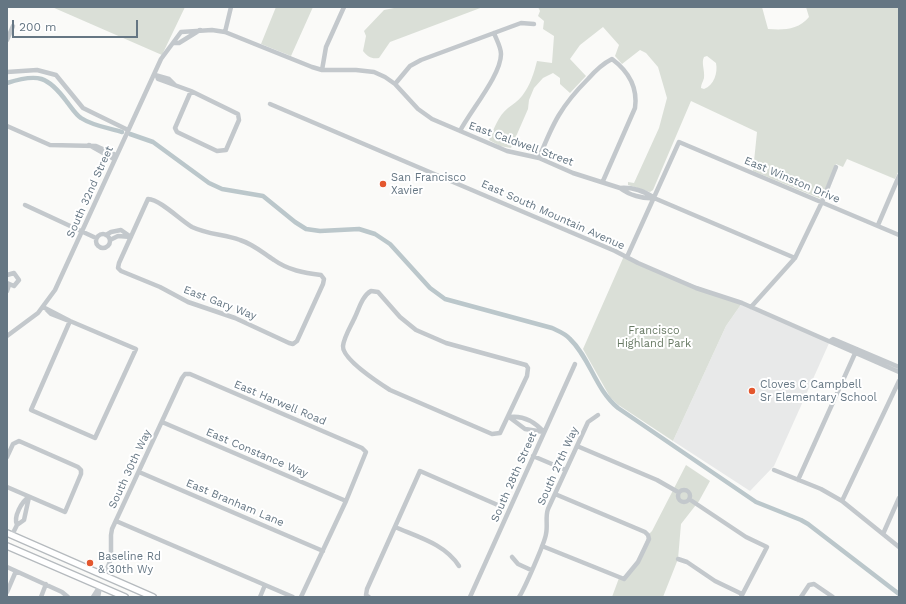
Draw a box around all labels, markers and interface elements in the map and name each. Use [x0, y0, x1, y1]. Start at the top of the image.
scale bar [14, 12, 140, 38]
text: 200 m [19, 20, 56, 34]
street label: East Caldwell Street [467, 119, 575, 169]
street label: South 32nd Street [64, 144, 116, 240]
street label: East Winston Drive [742, 154, 842, 206]
place label: San Francisco Xavier [391, 171, 466, 197]
street label: East South Mountain Avenue [479, 177, 627, 253]
marker: San Francisco Xavier [378, 179, 388, 189]
street label: East Gary Way [182, 283, 258, 323]
park label: Francisco Highland Park [617, 324, 691, 350]
street label: East Harwell Road [232, 378, 328, 428]
place label: Cloves C Campbell Sr Elementary School [760, 378, 877, 404]
marker: Cloves C Campbell Sr Elementary School [747, 386, 757, 396]
street label: East Constance Way [204, 425, 310, 481]
street label: South 27th Way [535, 425, 581, 507]
street label: South 30th Way [106, 427, 154, 511]
street label: South 28th Street [488, 430, 540, 524]
street label: East Branham Lane [184, 476, 286, 530]
place label: Baseline Rd & 30th Wy [98, 550, 161, 576]
marker: Baseline Rd & 30th Wy [85, 558, 95, 568]

